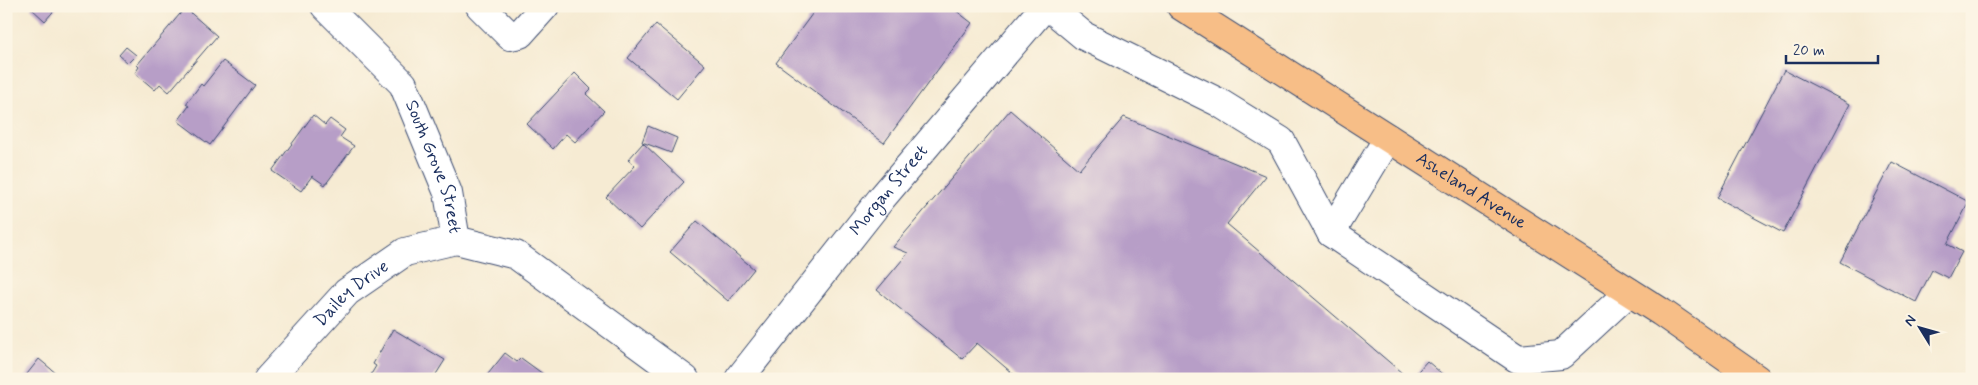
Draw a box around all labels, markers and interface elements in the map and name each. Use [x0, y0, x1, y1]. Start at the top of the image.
scale bar [1786, 32, 1878, 64]
text: 20 m [1793, 41, 1825, 61]
street label: South Grove Street [399, 96, 467, 236]
street label: Morgan Street [844, 140, 934, 241]
street label: Asheland Avenue [1411, 147, 1531, 235]
street label: Dailey Drive [309, 255, 394, 332]
north arrow [1896, 302, 1946, 352]
text: N [1900, 312, 1920, 330]

